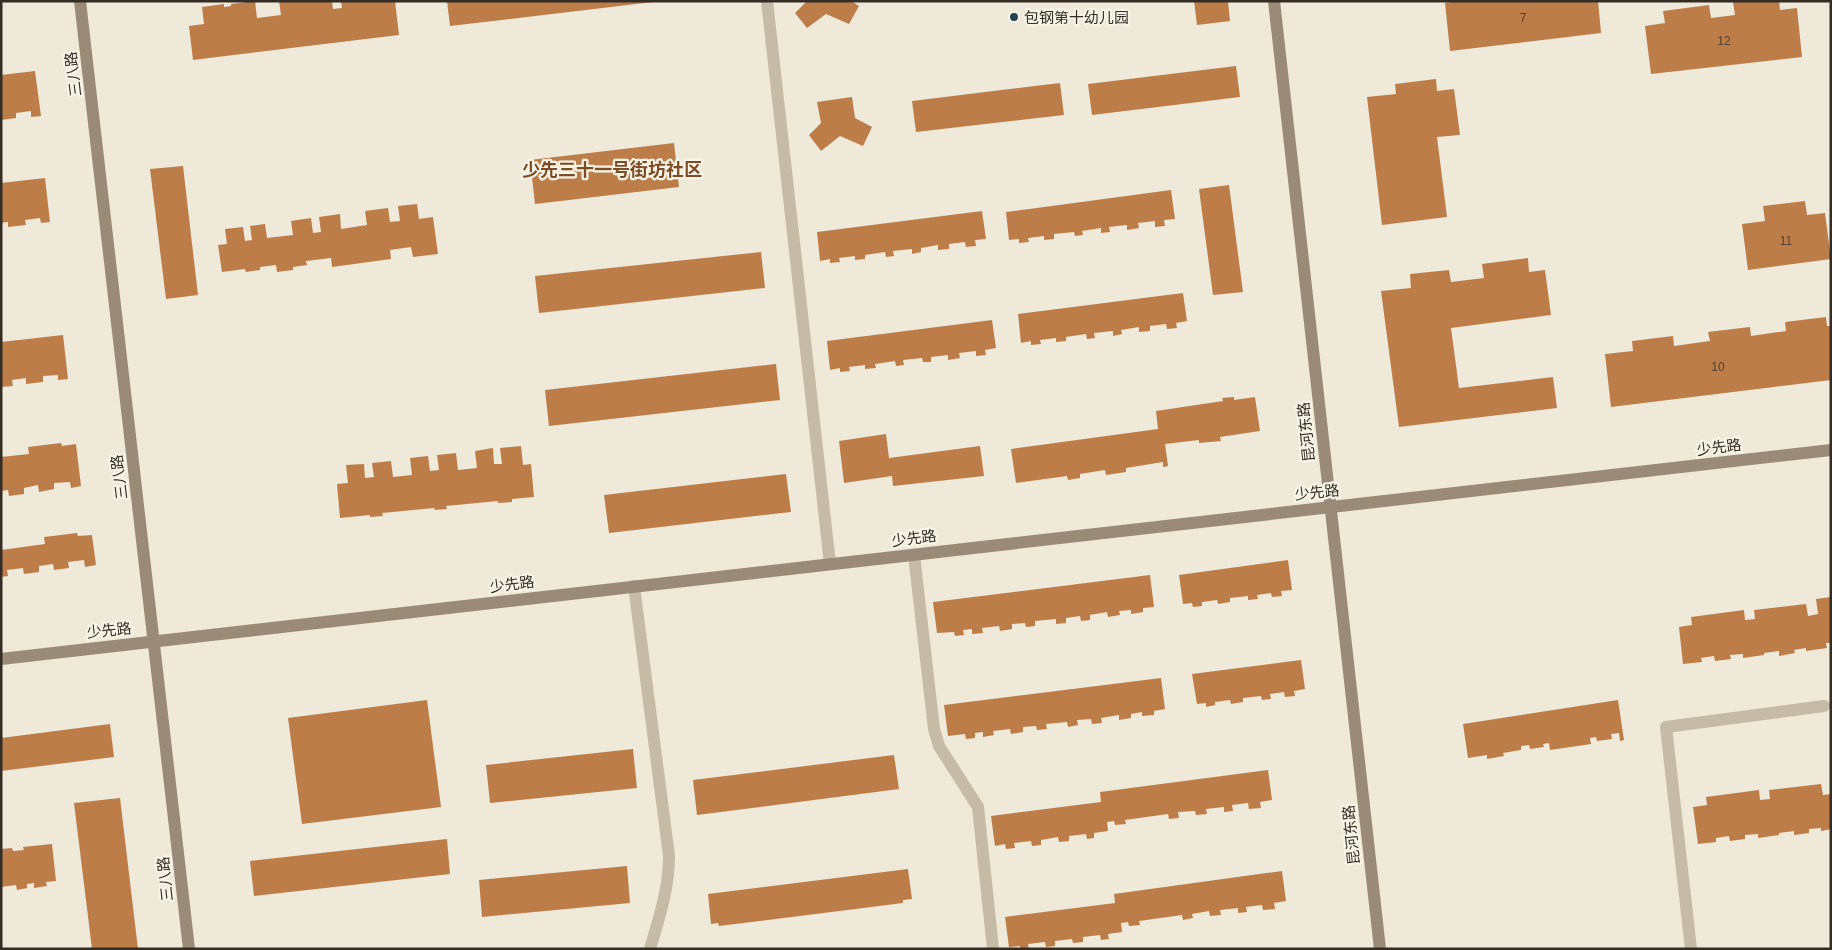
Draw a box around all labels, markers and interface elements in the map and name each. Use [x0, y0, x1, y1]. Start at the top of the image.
place label: 包钢第十幼儿园 [1024, 9, 1129, 26]
marker: 包钢第十幼儿园 [1008, 11, 1020, 23]
house number: 7 [1520, 11, 1527, 25]
house number: 12 [1717, 34, 1731, 48]
street label: 三八路 [62, 51, 84, 97]
district label: 少先三十一号街坊社区 [522, 160, 702, 180]
house number: 11 [1780, 234, 1793, 248]
house number: 10 [1711, 360, 1725, 374]
street label: 昆河东路 [1294, 401, 1318, 463]
street label: 少先路 [1696, 436, 1742, 458]
street label: 三八路 [108, 454, 130, 500]
street label: 少先路 [1294, 481, 1340, 503]
street label: 少先路 [891, 527, 937, 549]
street label: 少先路 [489, 573, 535, 595]
street label: 少先路 [86, 619, 132, 641]
street label: 昆河东路 [1339, 804, 1363, 866]
street label: 三八路 [154, 856, 176, 902]

